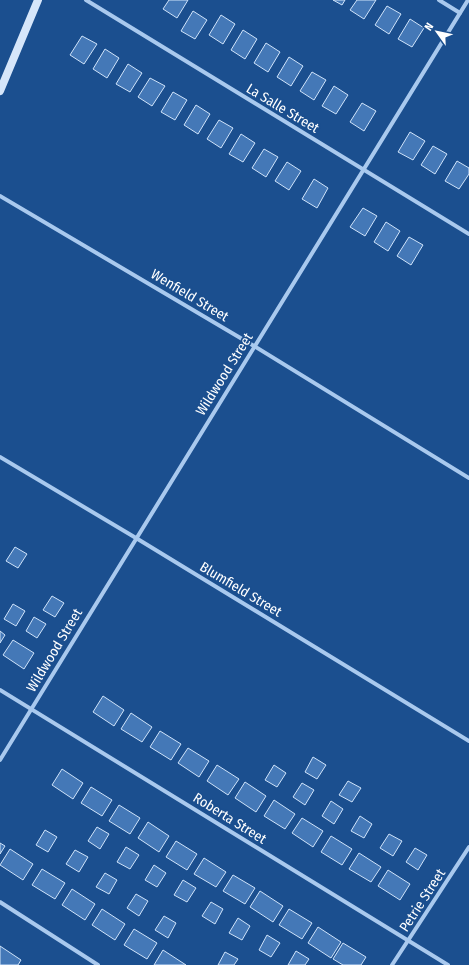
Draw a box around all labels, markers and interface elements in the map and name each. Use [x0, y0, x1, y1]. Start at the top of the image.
north arrow [417, 12, 457, 52]
text: N [422, 21, 436, 33]
street label: La Salle Street [243, 80, 323, 137]
street label: Wenfield Street [148, 266, 232, 326]
street label: Wildwood Street [192, 329, 257, 419]
street label: Blumfield Street [197, 558, 285, 621]
street label: Wildwood Street [23, 605, 86, 695]
street label: Roberta Street [190, 789, 270, 848]
street label: Petrie Street [396, 865, 449, 935]

